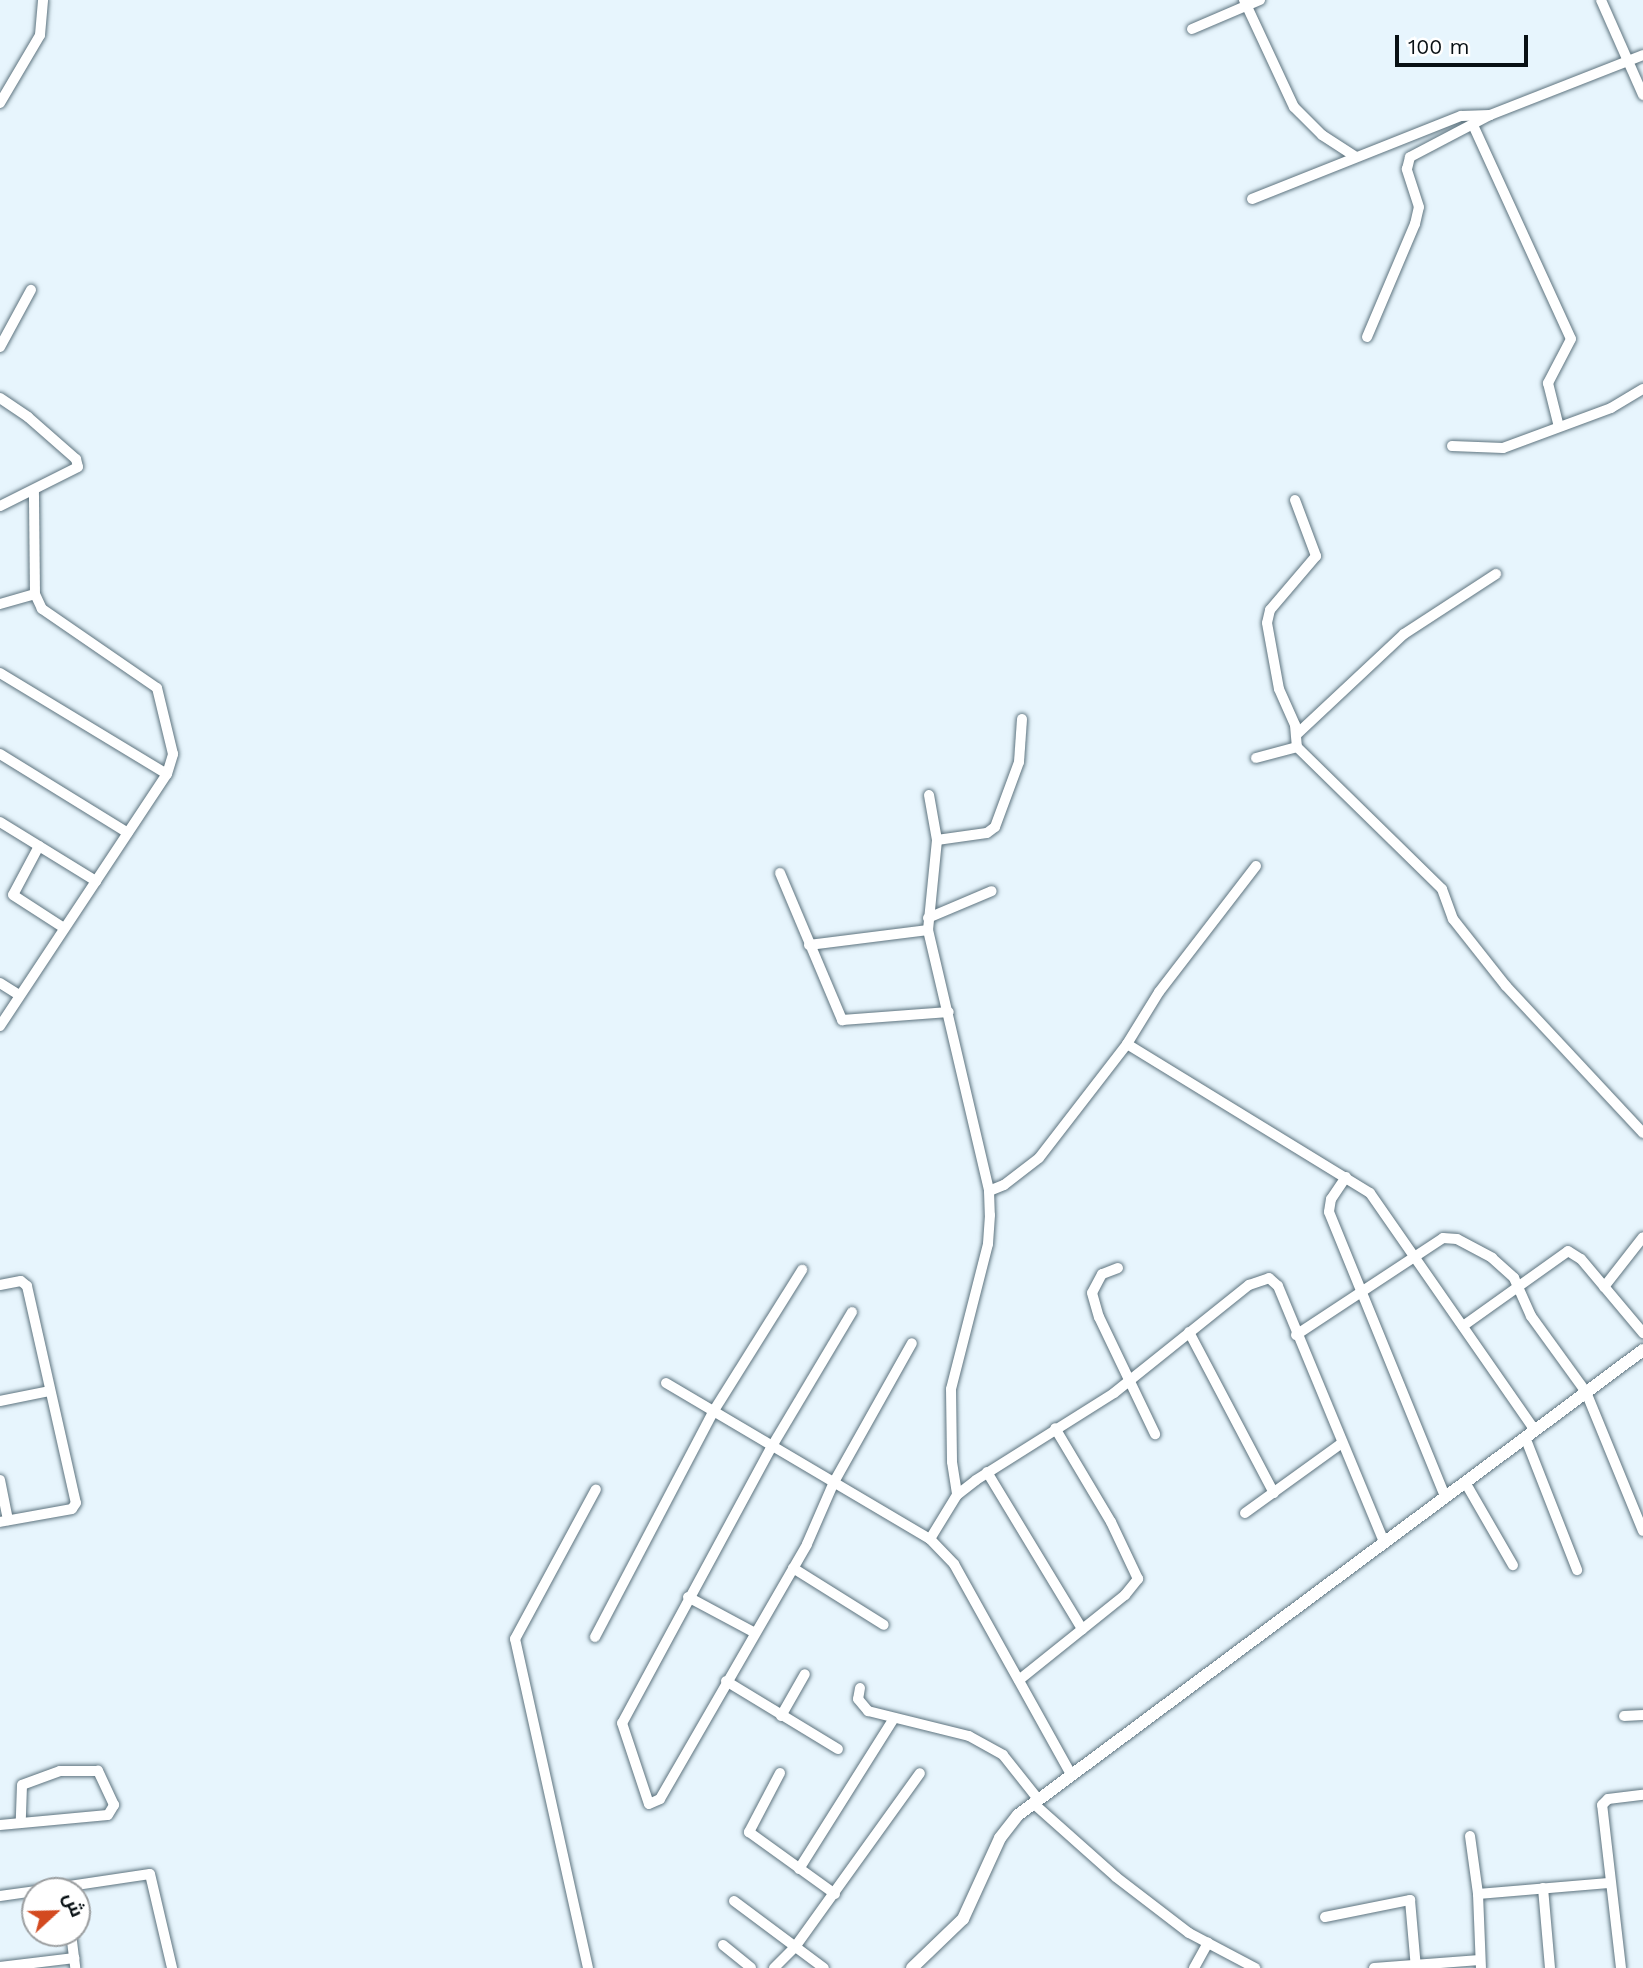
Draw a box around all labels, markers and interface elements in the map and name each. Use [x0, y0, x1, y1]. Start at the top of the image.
scale bar [1398, 21, 1531, 65]
text: 100 m [1408, 34, 1470, 59]
north arrow [21, 1877, 91, 1947]
text: ش [59, 1889, 89, 1920]

